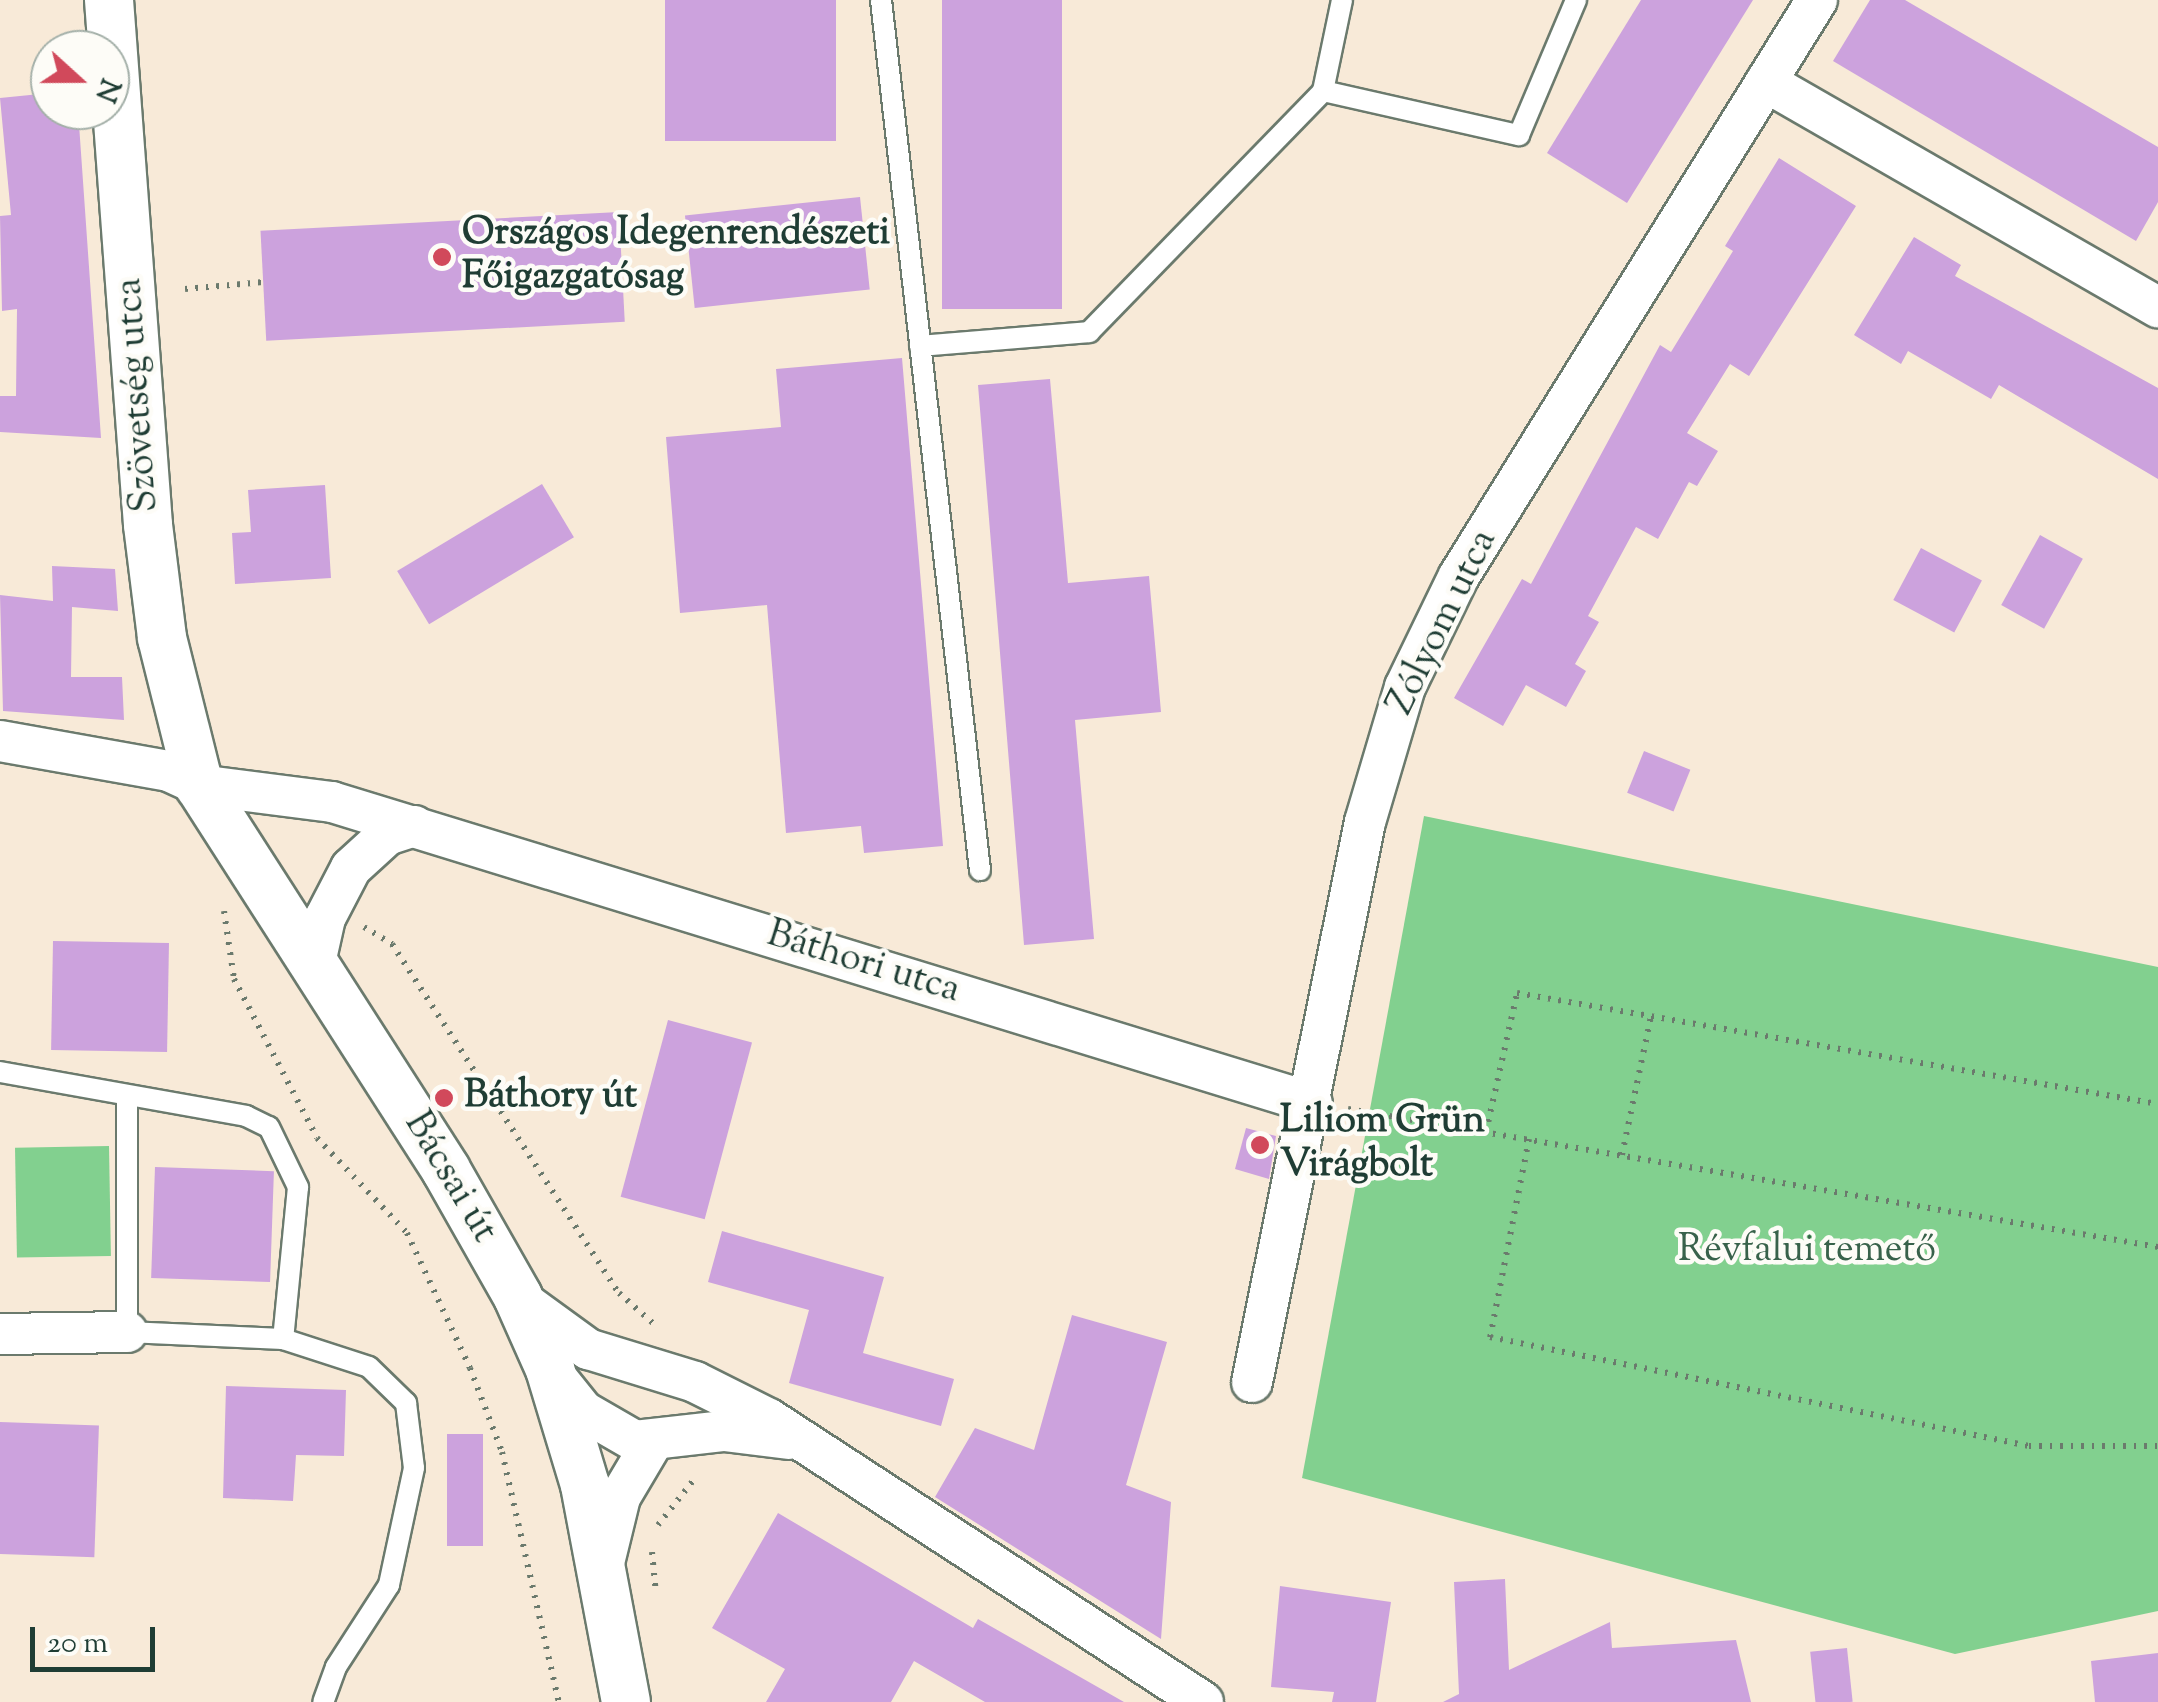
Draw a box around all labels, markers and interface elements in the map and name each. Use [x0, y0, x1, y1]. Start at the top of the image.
north arrow [30, 30, 130, 130]
text: N [83, 72, 129, 108]
place label: Országos Idegenrendészeti Főigazgatósag [462, 212, 890, 302]
marker: Országos Idegenrendészeti Főigazgatósag [431, 246, 453, 268]
street label: Szövetség utca [108, 276, 170, 514]
street label: Zólyom utca [1380, 523, 1508, 723]
street label: Báthori utca [761, 913, 965, 1015]
place label: Báthory út [464, 1075, 637, 1121]
marker: Báthory út [433, 1087, 455, 1109]
place label: Liliom Grün Virágbolt [1280, 1100, 1485, 1190]
street label: Bácsai út [392, 1104, 506, 1252]
marker: Liliom Grün Virágbolt [1249, 1134, 1271, 1156]
park label: Révfalui temető [1678, 1229, 1936, 1275]
scale bar [35, 1607, 160, 1669]
text: 20 m [47, 1623, 108, 1666]

